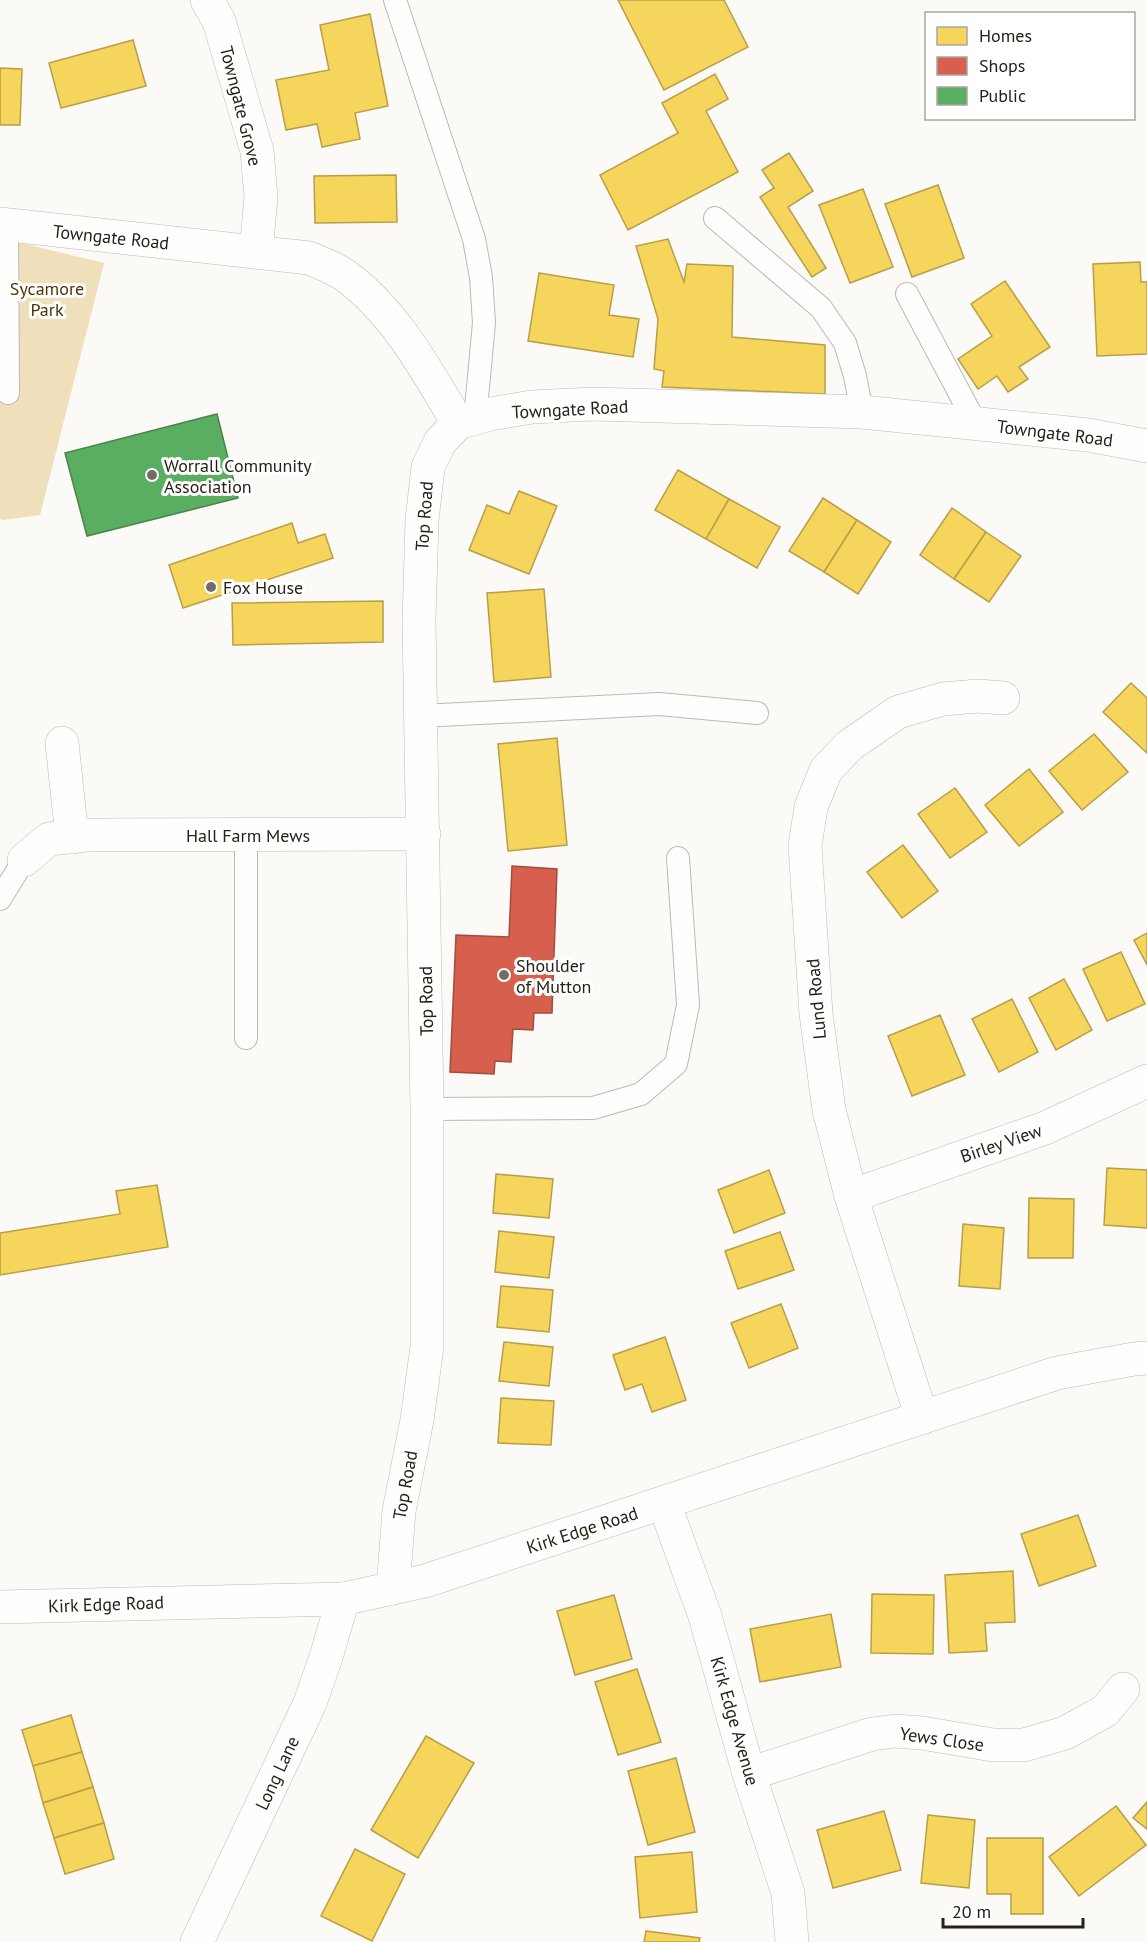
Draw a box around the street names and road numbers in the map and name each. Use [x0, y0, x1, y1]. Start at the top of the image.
street label: Towngate Grove [215, 44, 267, 168]
street label: Towngate Road [52, 219, 170, 255]
street label: Towngate Road [511, 394, 629, 424]
street label: Towngate Road [996, 414, 1114, 452]
street label: Top Road [410, 480, 438, 552]
street label: Hall Farm Mews [186, 824, 310, 847]
street label: Lund Road [801, 958, 831, 1040]
street label: Top Road [414, 966, 438, 1036]
street label: Birley View [957, 1118, 1046, 1168]
street label: Top Road [388, 1449, 422, 1521]
street label: Kirk Edge Road [523, 1501, 641, 1559]
street label: Kirk Edge Road [48, 1590, 164, 1618]
street label: Kirk Edge Avenue [706, 1654, 764, 1788]
street label: Yews Close [898, 1722, 986, 1756]
street label: Long Lane [250, 1732, 304, 1814]

